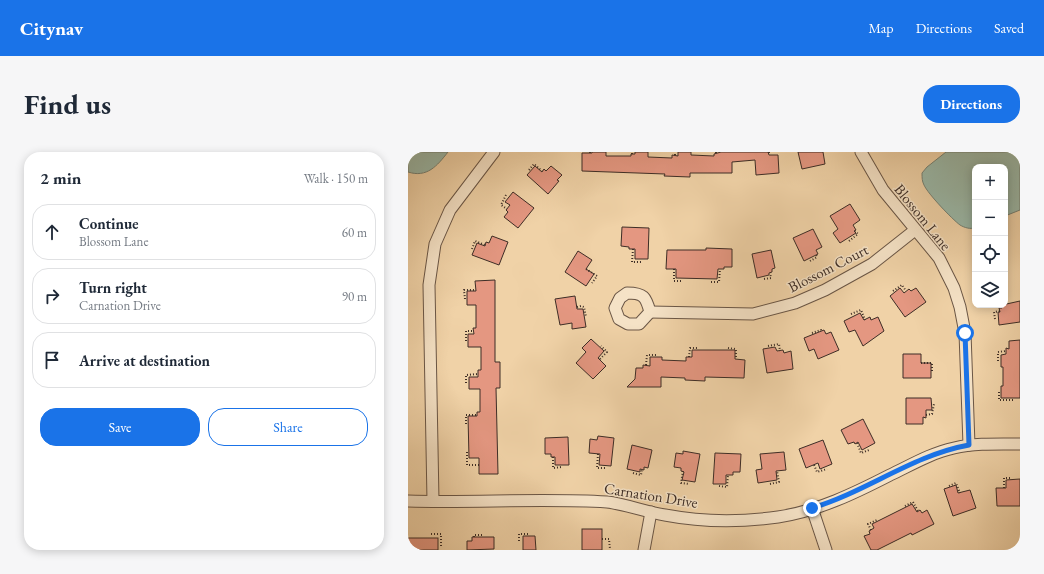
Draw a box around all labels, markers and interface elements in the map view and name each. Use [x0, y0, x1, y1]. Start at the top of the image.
text: Citynav [20, 16, 83, 41]
text: Map [868, 19, 894, 37]
text: Directions [916, 19, 972, 37]
text: Saved [994, 19, 1024, 37]
button: Directions [923, 85, 1020, 123]
text: Find us [24, 86, 111, 122]
map controls [972, 164, 1008, 308]
button: + [972, 164, 1008, 200]
text: 2 min [40, 167, 81, 189]
text: Walk · 150 m [304, 170, 368, 187]
street label: Blossom Lane [890, 180, 956, 254]
button: − [972, 200, 1008, 236]
text: Continue [79, 214, 139, 233]
icon: ahead [41, 221, 63, 243]
text: 60 m [342, 224, 367, 241]
text: Blossom Lane [79, 233, 148, 250]
button: locate [972, 236, 1008, 272]
street label: Blossom Court [785, 240, 871, 296]
button: layers [972, 272, 1008, 308]
text: Turn right [79, 278, 147, 297]
icon: right [41, 285, 63, 307]
text: 90 m [342, 288, 367, 305]
text: Carnation Drive [79, 297, 161, 314]
route start [956, 324, 974, 342]
icon: arrive [41, 349, 63, 371]
text: Arrive at destination [79, 351, 210, 370]
button: Save [40, 408, 200, 446]
button: Share [208, 408, 368, 446]
street label: Carnation Drive [603, 478, 699, 512]
route end [803, 499, 821, 517]

